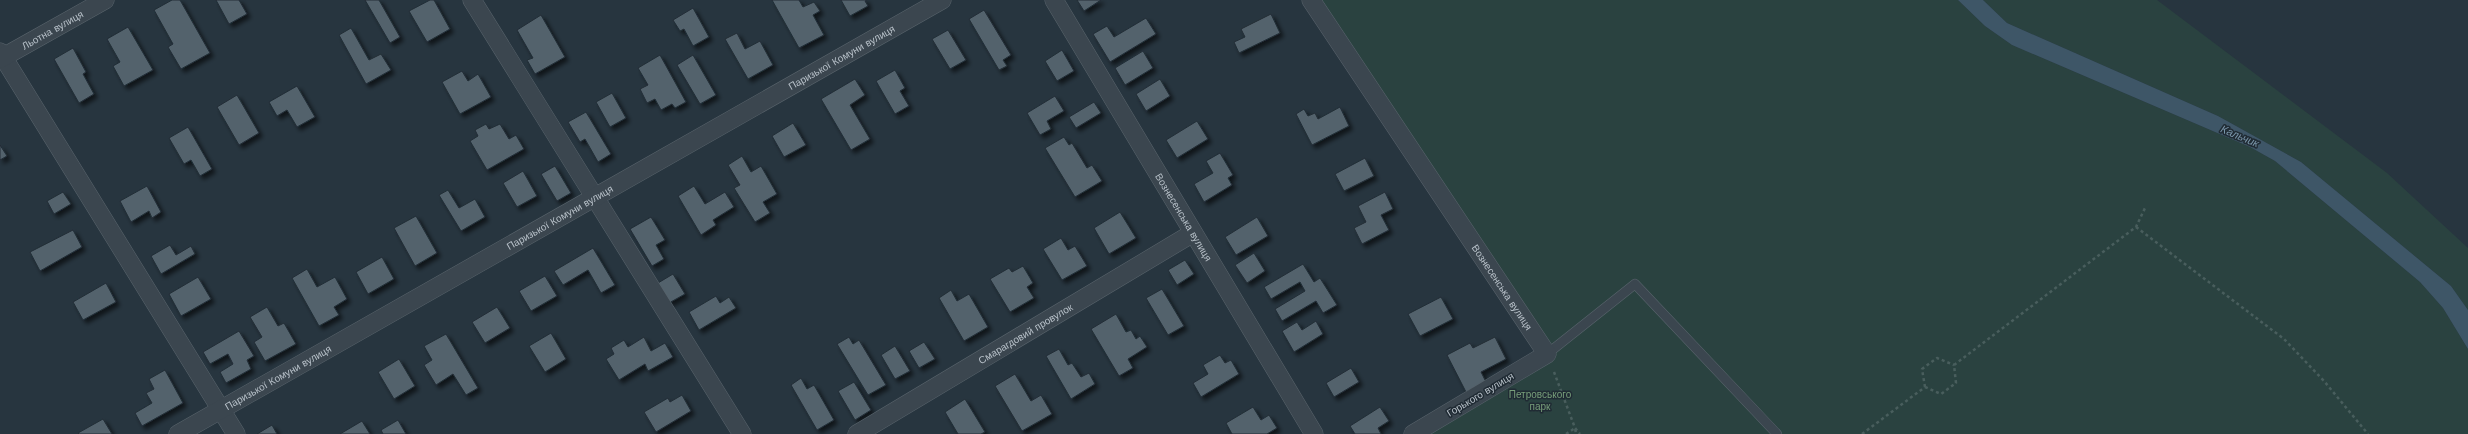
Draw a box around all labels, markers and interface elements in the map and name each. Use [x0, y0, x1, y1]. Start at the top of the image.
street label: Льотна вулиця [20, 8, 85, 52]
street label: Паризької Комуни вулиця [787, 23, 897, 92]
water label: Кальчик [2219, 123, 2262, 151]
street label: Вознесенська вулиця [1153, 171, 1214, 263]
street label: Паризької Комуни вулиця [505, 183, 615, 252]
street label: Вознесенська вулиця [1470, 243, 1534, 332]
street label: Смарагдовий провулок [976, 301, 1075, 366]
street label: Паризької Комуни вулиця [223, 343, 333, 412]
street label: Горького вулиця [1445, 370, 1516, 419]
park label: Петровського парк [1509, 389, 1572, 412]

